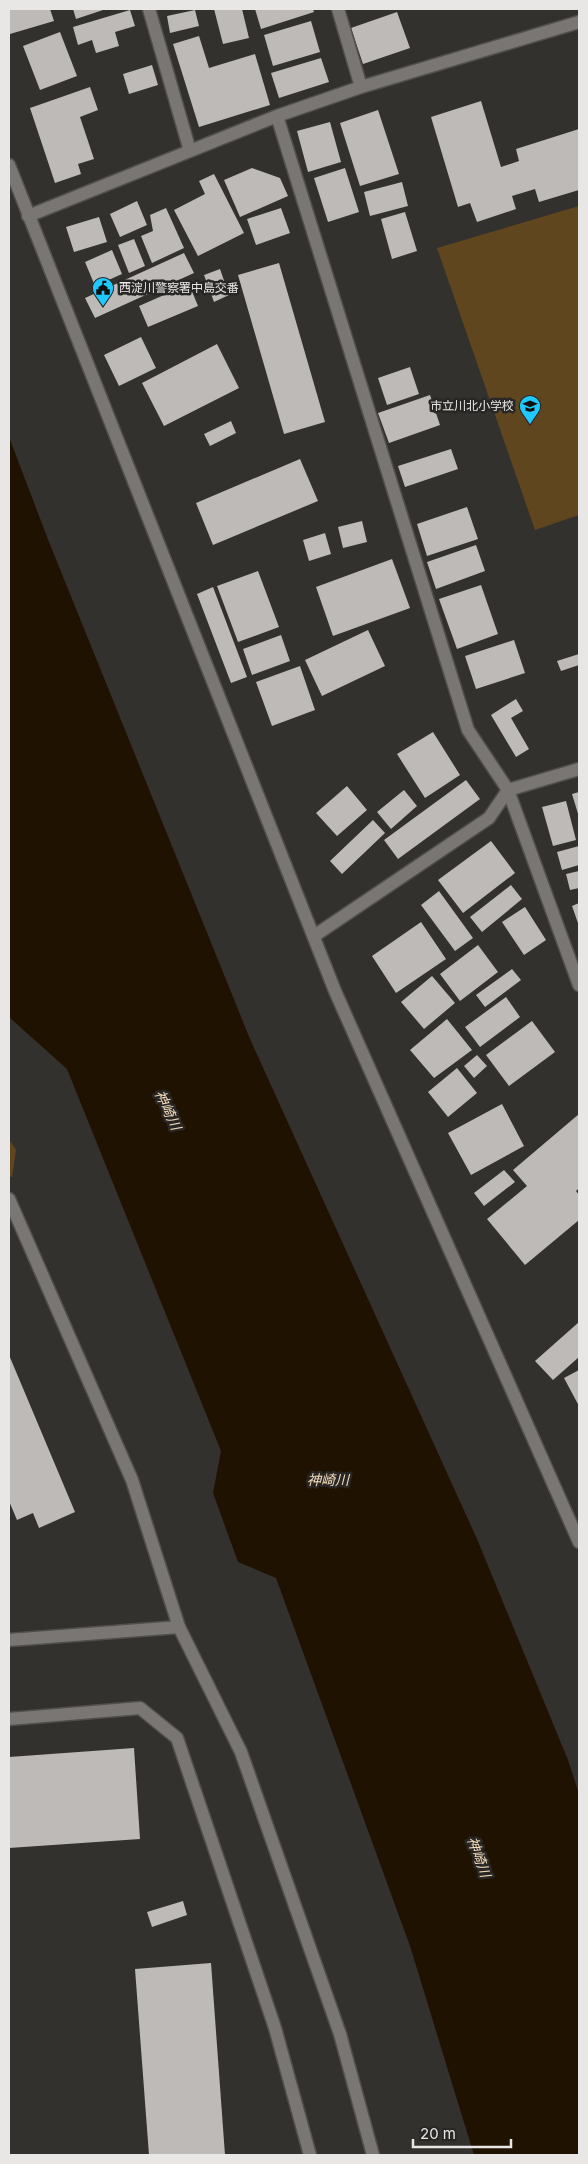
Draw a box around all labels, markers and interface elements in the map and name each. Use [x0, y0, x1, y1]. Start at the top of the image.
public building icon: 西淀川警察署中島交番 [91, 276, 115, 307]
place label: 西淀川警察署中島交番 [119, 280, 239, 295]
school or university icon: 市立川北小学校 [518, 394, 542, 425]
place label: 市立川北小学校 [430, 398, 514, 413]
water label: 神崎川 [152, 1087, 186, 1134]
water label: 神崎川 [307, 1471, 351, 1488]
water label: 神崎川 [464, 1834, 495, 1881]
scale bar [413, 2116, 510, 2148]
text: 20 m [420, 2124, 456, 2143]

